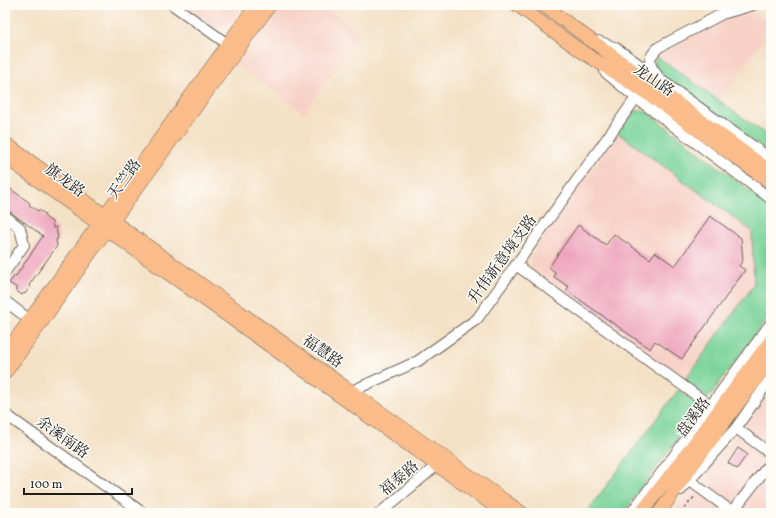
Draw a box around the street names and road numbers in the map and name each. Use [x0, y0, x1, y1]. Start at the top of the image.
street label: 龙山路 [629, 60, 678, 103]
street label: 天竺路 [103, 156, 147, 204]
street label: 旗龙路 [40, 159, 88, 203]
street label: 升伟新意境支路 [464, 211, 543, 309]
street label: 福慧路 [298, 331, 347, 374]
street label: 盘溪路 [672, 394, 716, 442]
street label: 余溪南路 [32, 412, 93, 464]
street label: 福泰路 [376, 457, 424, 502]

